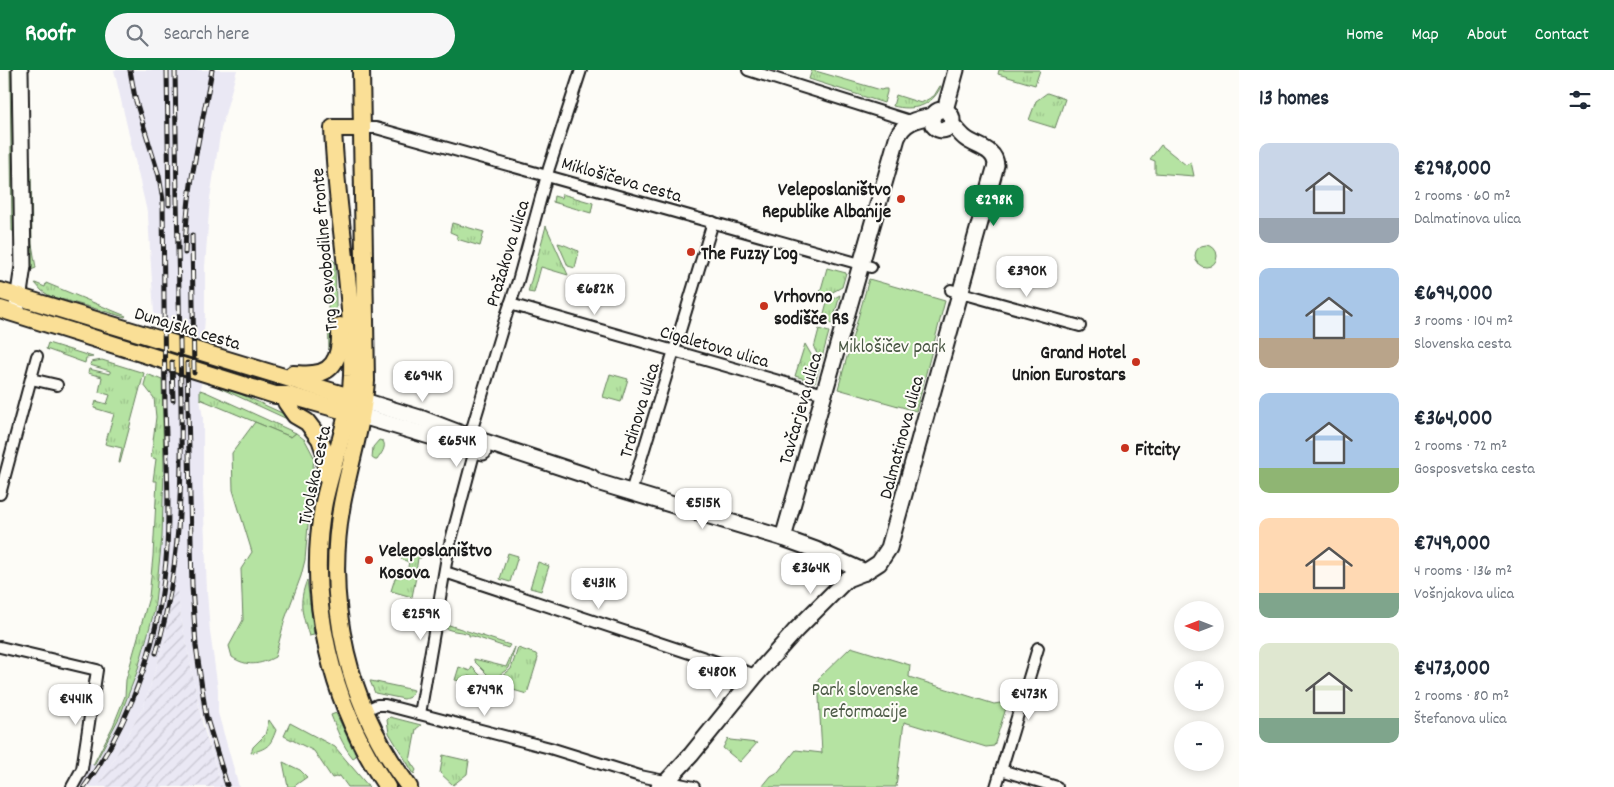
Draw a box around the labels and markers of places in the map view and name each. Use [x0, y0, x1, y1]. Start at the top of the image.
place label: Veleposlaništvo Republike Albanije [762, 178, 892, 227]
pin: €298K [959, 184, 1029, 227]
marker: Veleposlaništvo Republike Albanije [895, 193, 907, 205]
place label: The Fuzzy Log [701, 242, 798, 269]
marker: The Fuzzy Log [685, 246, 697, 258]
pin: €390K [992, 256, 1062, 298]
pin: €682K [560, 274, 630, 316]
place label: Vrhovno sodišče RS [774, 285, 849, 334]
marker: Vrhovno sodišče RS [758, 300, 770, 312]
place label: Grand Hotel Union Eurostars [1012, 341, 1126, 390]
marker: Grand Hotel Union Eurostars [1130, 356, 1142, 368]
pin: €694K [388, 360, 458, 403]
pin: €654K [422, 426, 492, 468]
place label: Fitcity [1135, 438, 1181, 465]
marker: Fitcity [1119, 442, 1131, 454]
pin: €515K [668, 488, 738, 530]
place label: Veleposlaništvo Kosova [379, 539, 492, 588]
pin: €364K [776, 552, 846, 595]
marker: Veleposlaništvo Kosova [363, 554, 375, 566]
pin: €431K [564, 568, 634, 610]
pin: €259K [386, 598, 456, 641]
pin: €480K [682, 656, 752, 699]
pin: €749K [450, 674, 520, 717]
pin: €473K [994, 678, 1064, 721]
pin: €441K [41, 684, 111, 726]

